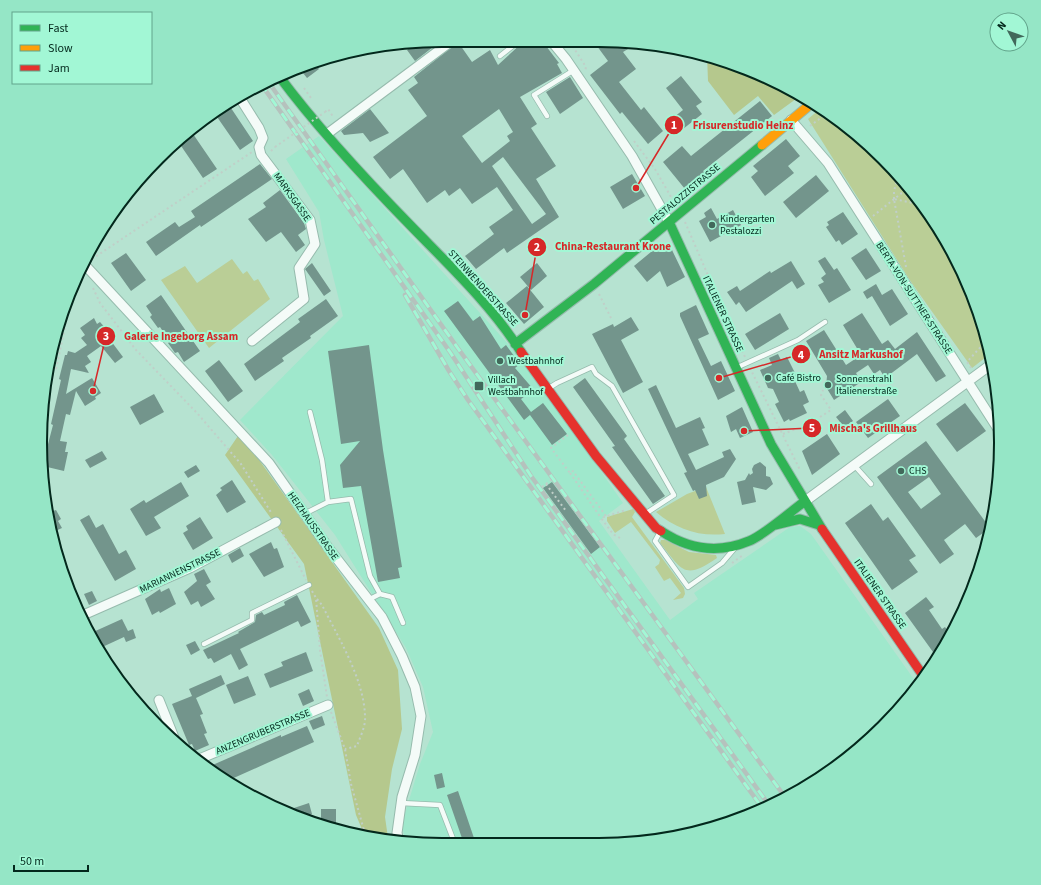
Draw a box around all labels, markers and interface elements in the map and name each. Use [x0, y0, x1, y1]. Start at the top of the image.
legend [12, 12, 152, 84]
north arrow [989, 12, 1029, 52]
text: N [994, 18, 1010, 33]
text: Fast [48, 20, 68, 37]
text: Slow [48, 40, 73, 57]
text: Jam [48, 60, 70, 77]
callout: Frisurenstudio Heinz [664, 113, 801, 136]
text: 1 [671, 117, 677, 134]
text: Frisurenstudio Heinz [693, 118, 793, 133]
street label: PESTALOZZISTRASSE [647, 160, 723, 228]
street label: MARKSGASSE [270, 170, 314, 224]
place label: Kindergarten Pestalozzi [720, 212, 775, 238]
marker: Kindergarten Pestalozzi [707, 220, 717, 230]
callout: China-Restaurant Krone [527, 235, 679, 258]
text: 2 [534, 239, 540, 256]
text: China-Restaurant Krone [555, 239, 671, 254]
street label: BERTA-VON-SUTTNER-STRASSE [872, 239, 956, 357]
street label: STEINWENDERSTRASSE [445, 247, 521, 329]
street label: ITALIENER STRASSE [699, 274, 747, 354]
callout: Galerie Ingeborg Assam [96, 324, 246, 347]
text: 3 [103, 328, 109, 345]
text: Galerie Ingeborg Assam [124, 329, 238, 344]
callout: Ansitz Markushof [791, 343, 911, 366]
text: 4 [798, 347, 805, 364]
text: Ansitz Markushof [818, 347, 904, 362]
place label: Westbahnhof [508, 354, 564, 368]
marker: Westbahnhof [495, 356, 505, 366]
place label: Café Bistro [776, 371, 821, 385]
place label: Sonnenstrahl Italienerstraße [836, 372, 897, 398]
place label: Villach Westbahnhof [488, 373, 544, 399]
marker: Café Bistro [763, 373, 773, 383]
marker: Villach Westbahnhof [473, 380, 485, 392]
marker: Sonnenstrahl Italienerstraße [823, 380, 833, 390]
callout: Mischa's Grillhaus [802, 416, 925, 439]
text: 5 [809, 420, 815, 437]
text: Mischa's Grillhaus [829, 421, 917, 436]
place label: CHS [909, 464, 927, 478]
marker: CHS [896, 466, 906, 476]
street label: HEIZHAUSSTRASSE [284, 489, 342, 563]
street label: MARIANNENSTRASSE [137, 545, 223, 597]
street label: ITALIENER STRASSE [851, 556, 909, 632]
street label: ANZENGRUBERSTRASSE [214, 706, 312, 758]
scale bar [14, 847, 88, 873]
text: 50 m [20, 853, 44, 870]

